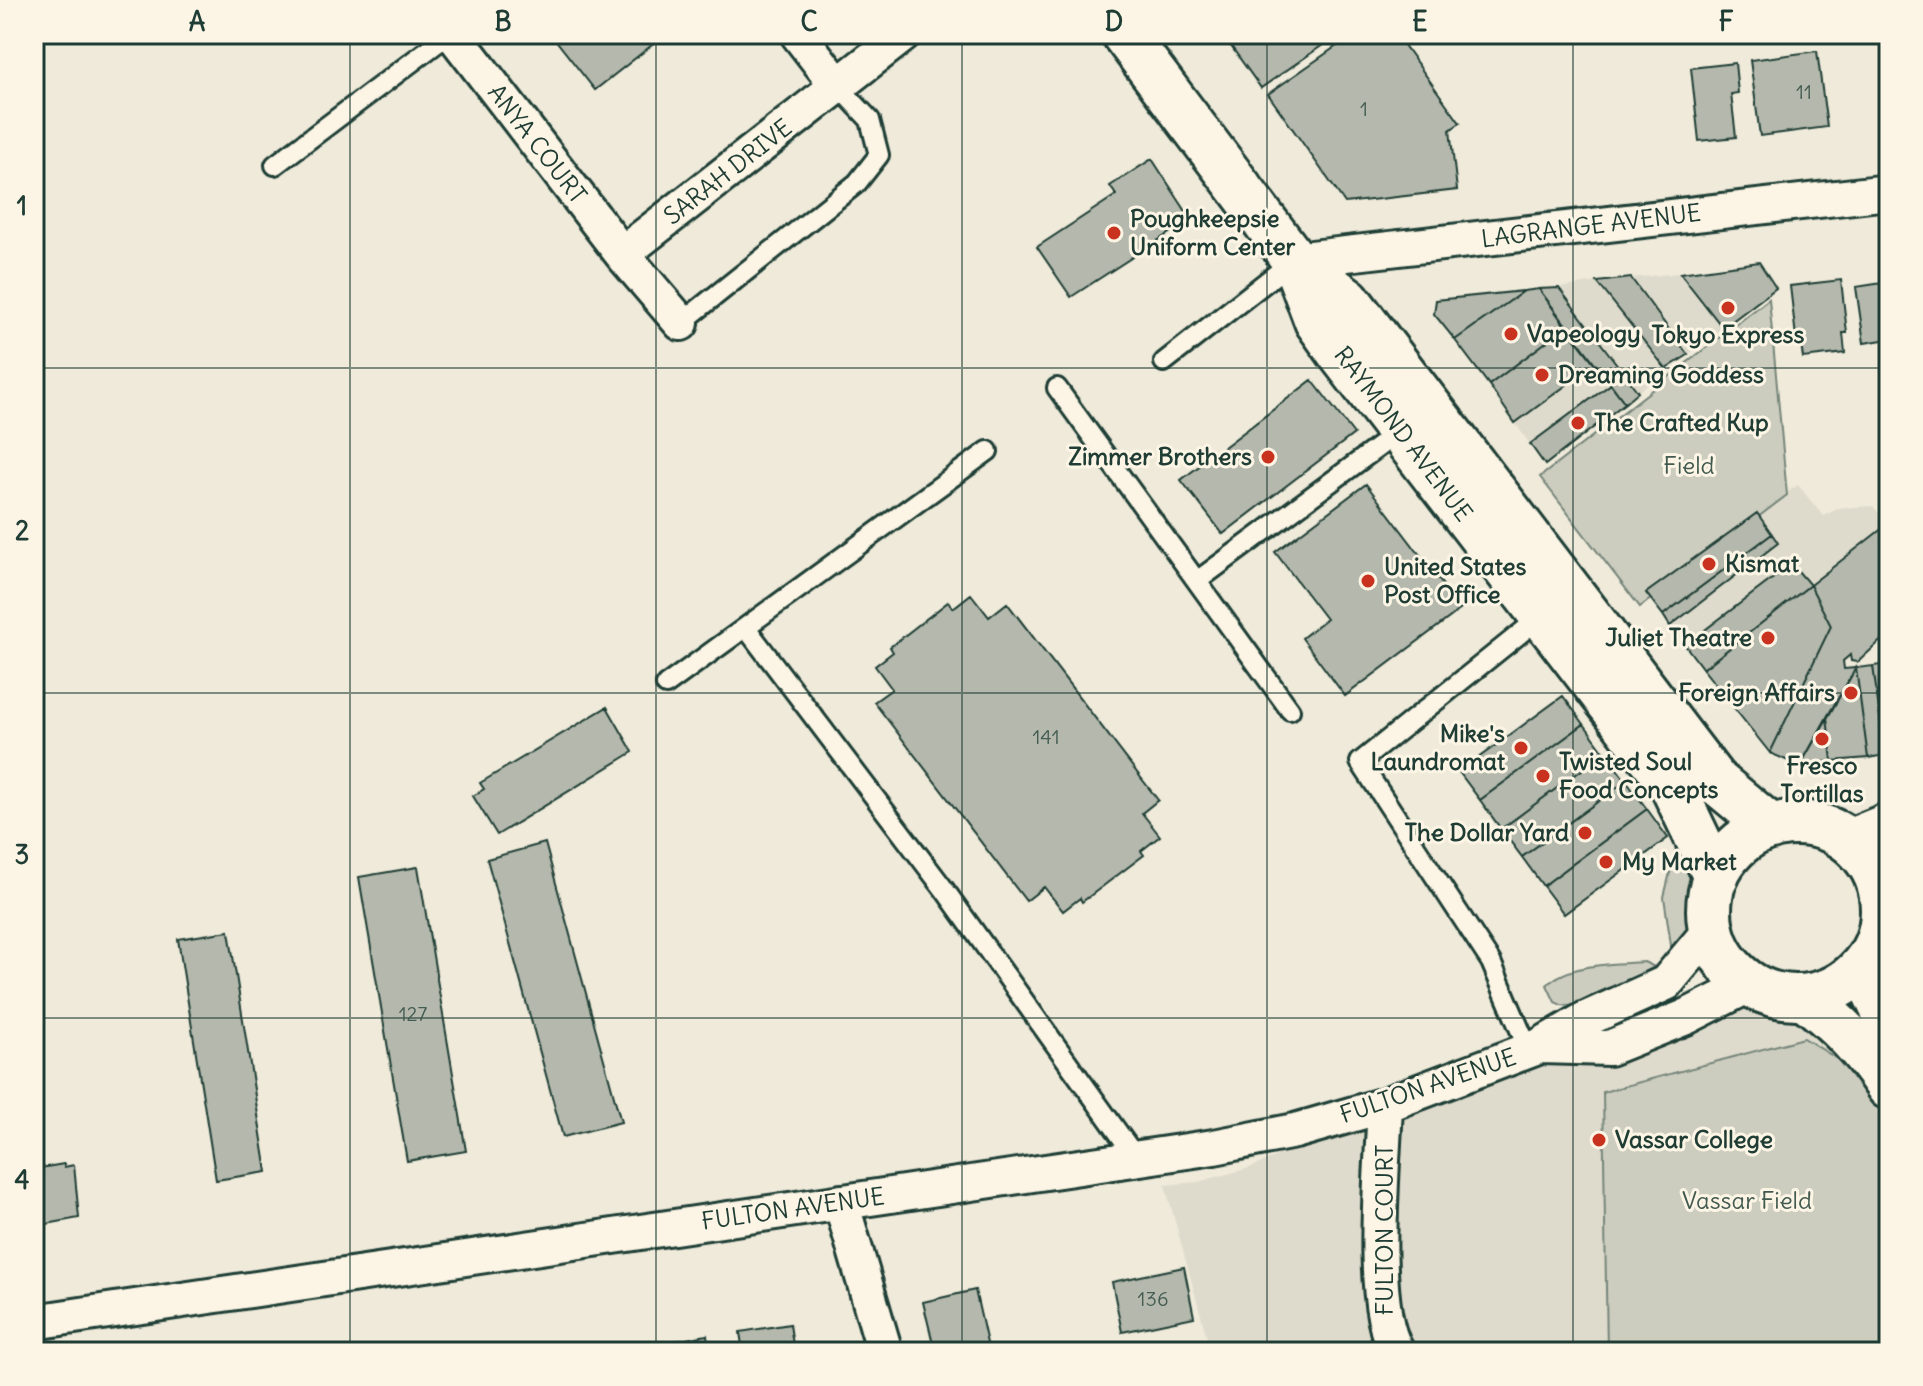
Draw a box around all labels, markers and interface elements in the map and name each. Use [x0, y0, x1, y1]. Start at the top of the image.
text: A [189, 5, 206, 38]
text: B [494, 5, 512, 38]
text: C [800, 5, 818, 38]
text: D [1105, 5, 1123, 38]
text: E [1412, 5, 1428, 38]
text: F [1719, 5, 1734, 38]
street label: ANYA COURT [482, 78, 594, 209]
house number: 11 [1796, 79, 1812, 104]
house number: 1 [1360, 96, 1368, 121]
street label: SARAH DRIVE [657, 112, 797, 231]
text: 1 [17, 189, 27, 222]
street label: LAGRANGE AVENUE [1479, 197, 1702, 253]
place label: Poughkeepsie Uniform Center [1130, 203, 1296, 261]
marker: Poughkeepsie Uniform Center [1105, 224, 1123, 242]
marker: Tokyo Express [1719, 299, 1737, 317]
place label: Vapeology [1527, 318, 1641, 348]
place label: Tokyo Express [1652, 319, 1804, 349]
marker: Vapeology [1502, 325, 1520, 343]
street label: RAYMOND AVENUE [1328, 340, 1479, 527]
place label: Dreaming Goddess [1558, 359, 1764, 389]
marker: Dreaming Goddess [1533, 366, 1551, 384]
place label: The Crafted Kup [1594, 407, 1769, 437]
marker: The Crafted Kup [1569, 414, 1587, 432]
place label: Zimmer Brothers [1068, 441, 1252, 471]
marker: Zimmer Brothers [1259, 448, 1277, 466]
park label: Field [1663, 450, 1715, 480]
text: 2 [15, 514, 29, 547]
place label: Kismat [1725, 548, 1800, 578]
place label: United States Post Office [1384, 551, 1527, 609]
marker: Kismat [1700, 555, 1718, 573]
marker: United States Post Office [1359, 572, 1377, 590]
place label: Juliet Theatre [1605, 622, 1752, 652]
marker: Juliet Theatre [1759, 629, 1777, 647]
place label: Foreign Affairs [1678, 677, 1835, 707]
marker: Foreign Affairs [1842, 684, 1860, 702]
place label: Mike's Laundromat [1371, 718, 1506, 776]
house number: 141 [1032, 724, 1060, 749]
marker: Fresco Tortillas [1813, 730, 1831, 748]
marker: Mike's Laundromat [1512, 739, 1530, 757]
place label: Twisted Soul Food Concepts [1559, 746, 1719, 804]
place label: Fresco Tortillas [1780, 750, 1864, 808]
marker: Twisted Soul Food Concepts [1534, 767, 1552, 785]
place label: The Dollar Yard [1405, 817, 1569, 847]
marker: The Dollar Yard [1576, 824, 1594, 842]
text: 3 [15, 838, 29, 871]
place label: My Market [1622, 846, 1737, 876]
marker: My Market [1597, 853, 1615, 871]
house number: 127 [399, 1001, 428, 1026]
street label: FULTON AVENUE [1336, 1041, 1520, 1129]
place label: Vassar College [1615, 1124, 1773, 1154]
marker: Vassar College [1590, 1131, 1608, 1149]
street label: FULTON COURT [1369, 1144, 1399, 1316]
text: 4 [14, 1163, 30, 1196]
street label: FULTON AVENUE [700, 1180, 886, 1236]
park label: Vassar Field [1682, 1185, 1812, 1215]
house number: 136 [1138, 1286, 1168, 1311]

